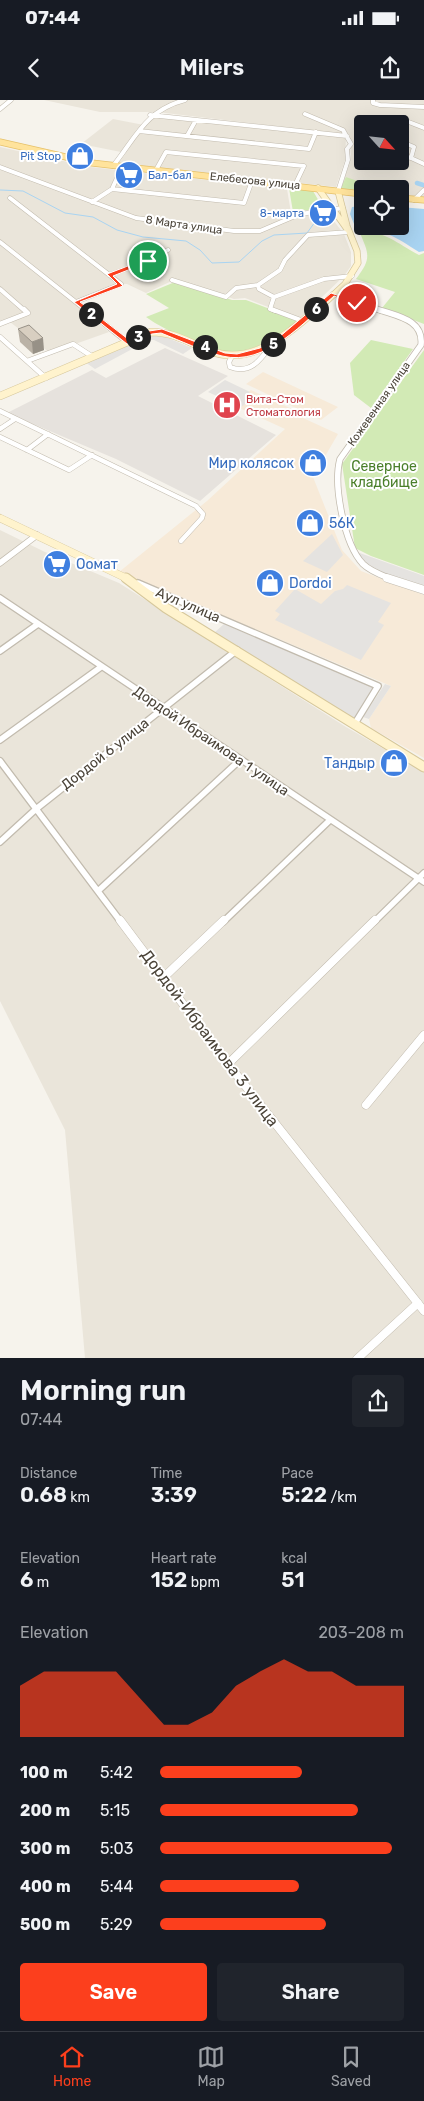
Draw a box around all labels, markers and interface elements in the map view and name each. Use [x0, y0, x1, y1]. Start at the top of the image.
text: 07:44 [25, 6, 80, 29]
icon: back [20, 54, 48, 82]
text: Milers [180, 54, 244, 81]
icon: share [376, 54, 404, 82]
north arrow [354, 115, 409, 170]
map controls [354, 115, 409, 235]
shop icon: Pit Stop [65, 141, 95, 171]
place label: Pit Stop [20, 150, 61, 163]
supermarket icon: Бал-бал [114, 160, 144, 190]
place label: Бал-бал [148, 169, 192, 182]
street label: Елебесова улица [209, 170, 301, 192]
button: locate [354, 180, 409, 235]
supermarket icon: 8-марта [308, 198, 338, 228]
place label: 8-марта [260, 207, 304, 220]
street label: 8 Марта улица [145, 213, 223, 237]
pin [127, 240, 169, 282]
icon: arrive [134, 247, 162, 275]
pin [336, 282, 378, 324]
icon: check [343, 289, 371, 317]
pin: 6 [304, 296, 328, 322]
text: 6 [312, 301, 321, 318]
pin: 2 [78, 302, 104, 326]
text: 2 [87, 306, 96, 323]
pin: 3 [126, 324, 150, 350]
text: 3 [134, 329, 143, 346]
pin: 5 [260, 332, 286, 356]
pin: 4 [192, 334, 218, 360]
text: 5 [269, 336, 278, 353]
text: 4 [201, 339, 210, 356]
street label: Кожевенная улица [345, 359, 413, 449]
hospital icon: Вита-Стом Стоматология [212, 390, 242, 420]
place label: Вита-Стом Стоматология [246, 393, 321, 419]
shop icon: Мир колясок [298, 448, 328, 478]
place label: Мир колясок [208, 455, 294, 472]
park label: Северное кладбище [350, 458, 418, 491]
shop icon: 56К [295, 508, 325, 538]
place label: 56К [329, 515, 355, 532]
supermarket icon: Оомат [42, 549, 72, 579]
place label: Оомат [76, 556, 118, 573]
shop icon: Dordoi [255, 568, 285, 598]
place label: Dordoi [289, 575, 332, 592]
street label: Аул улица [153, 584, 223, 626]
street label: Дордой Ибраимова 1 улица [130, 682, 292, 800]
street label: Дордой 6 улица [58, 714, 152, 794]
shop icon: Тандыр [379, 748, 409, 778]
place label: Тандыр [324, 755, 375, 772]
street label: Дордой-Ибраимова 3 улица [137, 946, 283, 1130]
text: Morning run [20, 1374, 186, 1407]
button: share [352, 1375, 404, 1427]
text: 07:44 [20, 1410, 62, 1429]
text: Distance [20, 1465, 77, 1482]
text: Time [151, 1465, 182, 1482]
text: Pace [281, 1465, 313, 1482]
text: 0.68 [20, 1482, 67, 1507]
text: 3:39 [151, 1482, 197, 1507]
text: 5:22 [281, 1482, 327, 1507]
text: km [67, 1489, 90, 1506]
text: /km [327, 1489, 357, 1506]
text: Elevation [20, 1550, 80, 1567]
text: Heart rate [151, 1550, 217, 1567]
text: kcal [281, 1550, 307, 1567]
text: 6 [20, 1567, 33, 1592]
text: 152 [151, 1567, 187, 1592]
text: 51 [281, 1567, 304, 1592]
text: m [33, 1574, 49, 1591]
text: bpm [187, 1574, 220, 1591]
text: Elevation [20, 1623, 89, 1642]
text: 203–208 m [318, 1623, 404, 1642]
text: 100 m [20, 1763, 68, 1782]
text: 5:42 [100, 1763, 133, 1782]
text: 200 m [20, 1801, 70, 1820]
text: 5:15 [100, 1801, 130, 1820]
text: 300 m [20, 1839, 70, 1858]
text: 5:03 [100, 1839, 133, 1858]
text: 400 m [20, 1877, 71, 1896]
text: 5:44 [100, 1877, 133, 1896]
text: 500 m [20, 1915, 70, 1934]
text: 5:29 [100, 1915, 132, 1934]
button: Save [20, 1963, 207, 2021]
button: Share [217, 1963, 404, 2021]
tab: Home [53, 2043, 91, 2090]
tab: Map [197, 2043, 225, 2090]
tab: Saved [331, 2043, 371, 2090]

